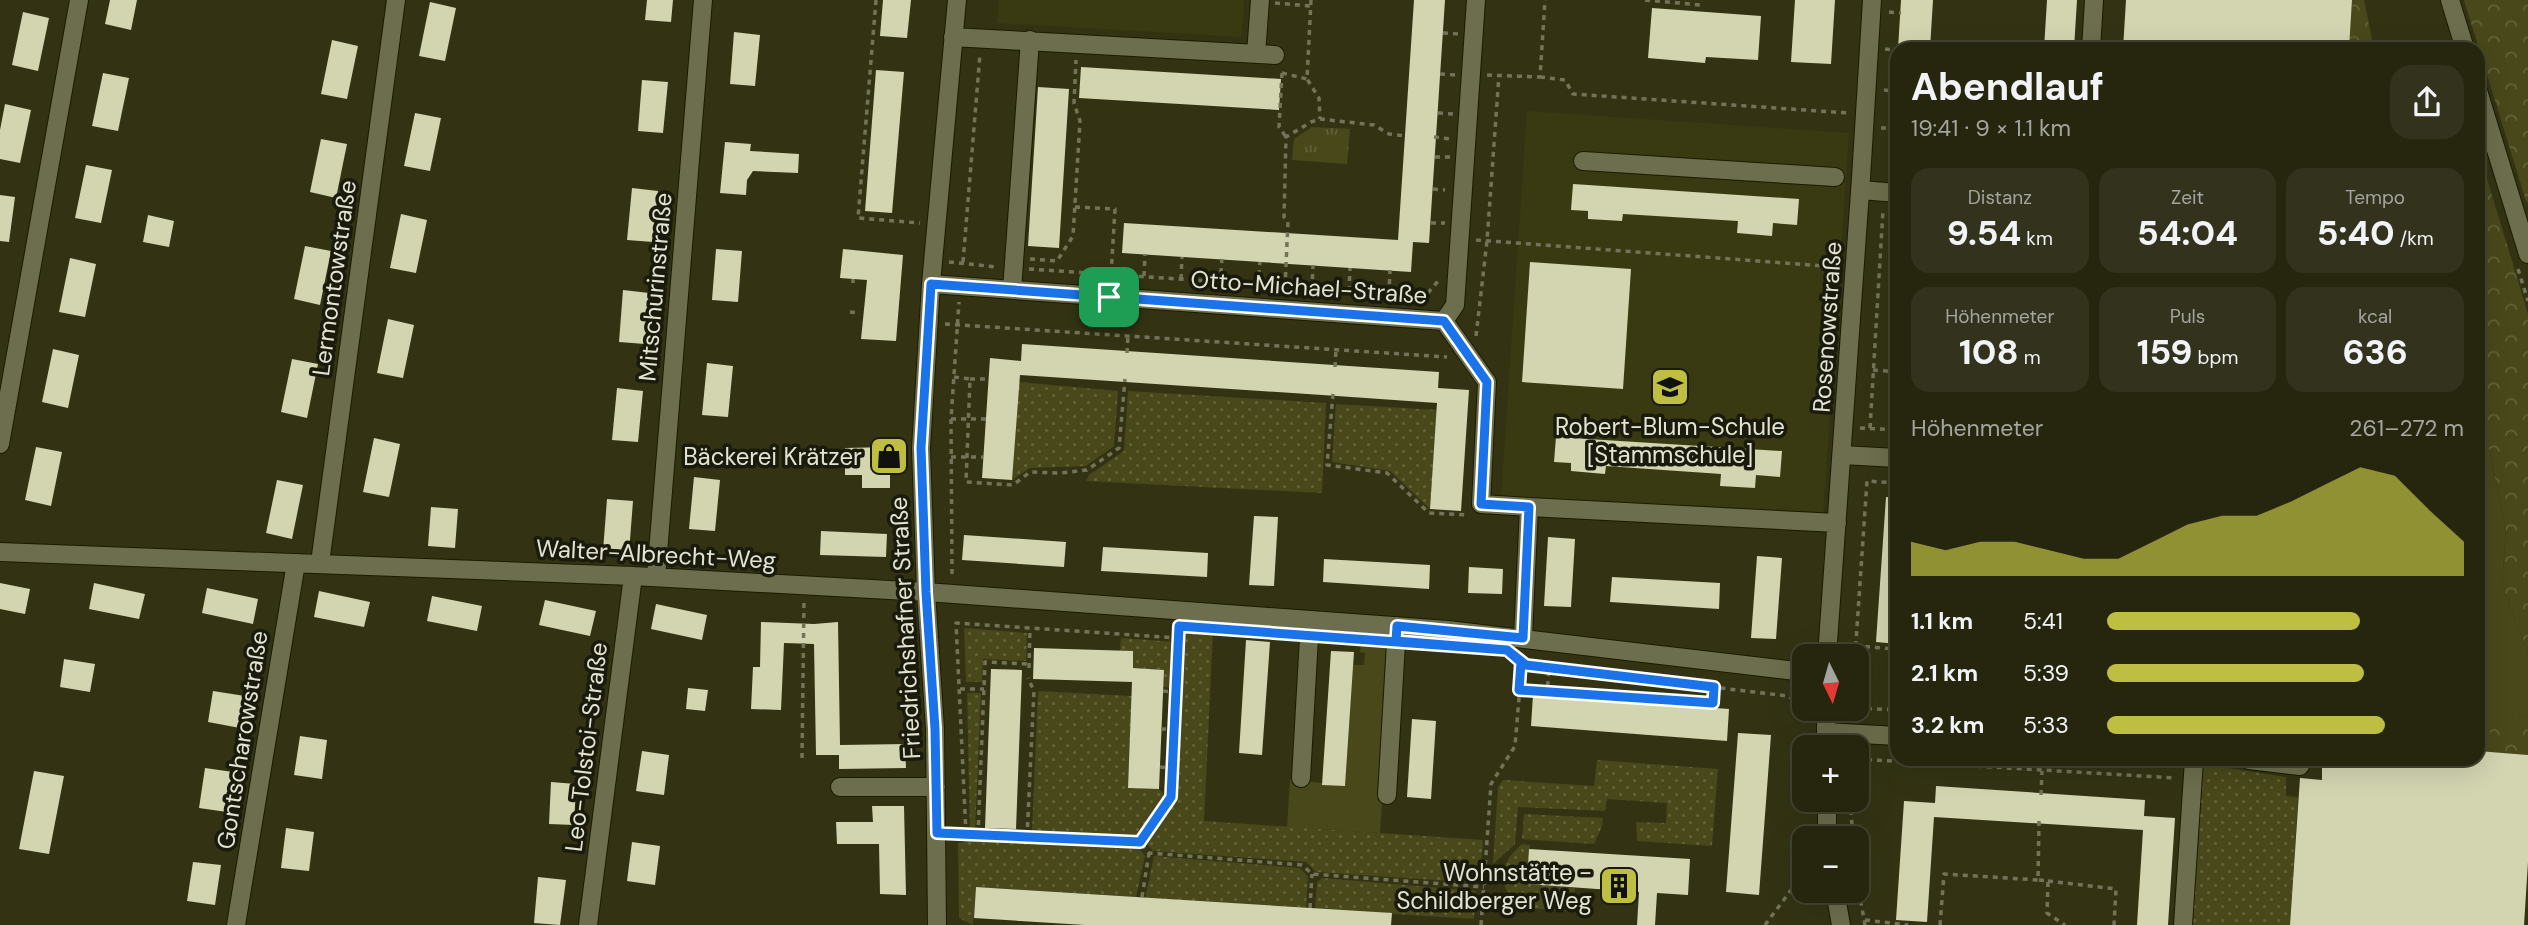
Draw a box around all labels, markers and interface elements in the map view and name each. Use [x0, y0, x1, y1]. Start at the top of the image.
text: Abendlauf [1911, 62, 2104, 112]
button: share [2390, 65, 2464, 139]
text: 19:41 · 9 × 1.1 km [1911, 113, 2071, 143]
street label: Lermontowstraße [305, 178, 363, 378]
text: Distanz [1968, 185, 2032, 210]
text: Zeit [2171, 185, 2204, 210]
text: Tempo [2345, 185, 2405, 210]
street label: Mitschurinstraße [631, 191, 679, 383]
text: 9.54 [1947, 210, 2021, 256]
text: 54:04 [2137, 210, 2238, 256]
text: 5:40 [2317, 210, 2395, 256]
text: km [2021, 226, 2053, 251]
text: /km [2395, 226, 2434, 251]
street label: Rosenowstraße [1806, 240, 1848, 414]
street label: Otto-Michael-Straße [1190, 263, 1428, 311]
pin [1079, 267, 1139, 327]
icon: arrive [1090, 278, 1128, 316]
text: Höhenmeter [1945, 304, 2054, 329]
text: Puls [2170, 304, 2205, 329]
text: kcal [2358, 304, 2392, 329]
text: 108 [1959, 329, 2019, 375]
text: 159 [2137, 329, 2193, 375]
text: 636 [2342, 329, 2408, 375]
text: m [2019, 345, 2041, 370]
text: bpm [2193, 345, 2238, 370]
school or university icon: Robert-Blum-Schule [Stammschule] [1649, 366, 1691, 408]
place label: Robert-Blum-Schule [Stammschule] [1555, 411, 1785, 470]
text: Höhenmeter [1911, 413, 2043, 443]
text: 261–272 m [2349, 413, 2464, 443]
shop icon: Bäckerei Krätzer [868, 435, 910, 477]
place label: Bäckerei Krätzer [683, 441, 862, 472]
street label: Friedrichshafner Straße [883, 496, 927, 760]
street label: Walter-Albrecht-Weg [535, 532, 777, 576]
text: 1.1 km [1911, 606, 1973, 636]
text: 5:41 [2023, 606, 2063, 636]
street label: Gontscharowstraße [209, 629, 275, 851]
street label: Leo-Tolstoi-Straße [558, 641, 614, 853]
north arrow [1792, 644, 1869, 721]
map controls [1792, 644, 1869, 903]
text: 2.1 km [1911, 658, 1978, 688]
text: 5:39 [2023, 658, 2069, 688]
text: 3.2 km [1911, 710, 1984, 740]
text: 5:33 [2023, 710, 2069, 740]
button: + [1792, 735, 1869, 812]
button: − [1792, 826, 1869, 903]
place label: Wohnstätte - Schildberger Weg [1396, 857, 1592, 916]
building icon: Wohnstätte - Schildberger Weg [1598, 865, 1640, 907]

